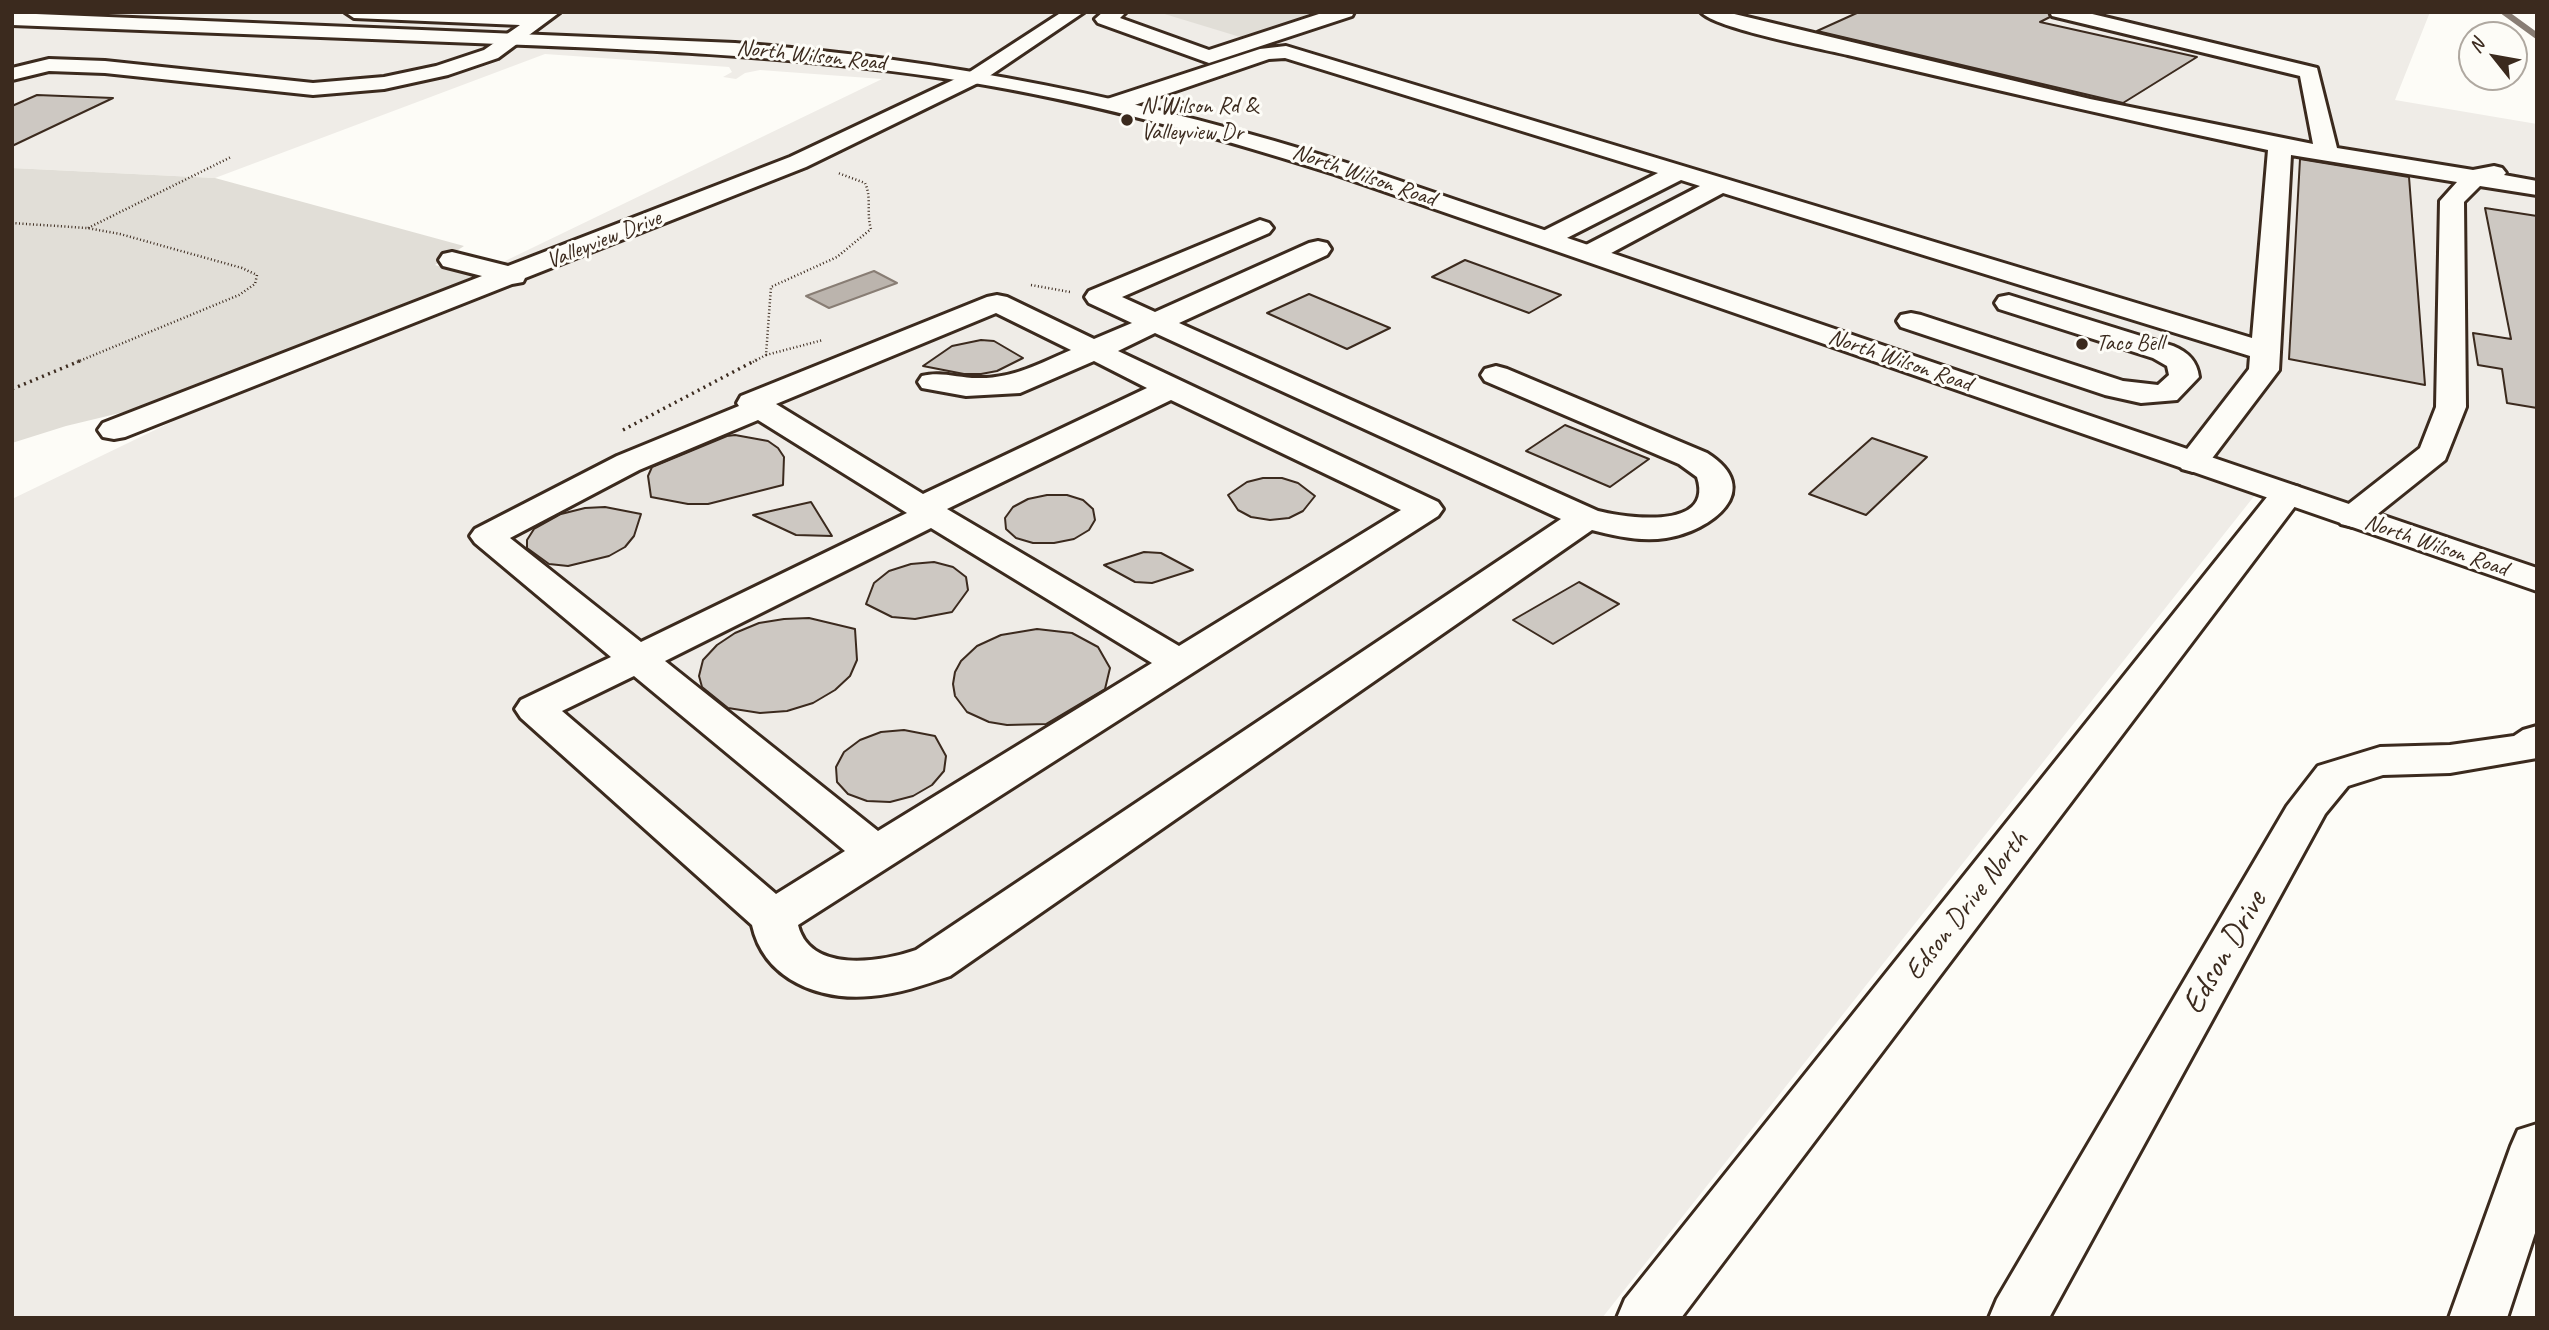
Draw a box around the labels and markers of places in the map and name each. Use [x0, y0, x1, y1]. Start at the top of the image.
place label: N Wilson Rd & Valleyview Dr [1141, 93, 1257, 147]
marker: N Wilson Rd & Valleyview Dr [1119, 112, 1135, 128]
place label: Taco Bell [2096, 330, 2164, 358]
marker: Taco Bell [2074, 336, 2090, 352]

